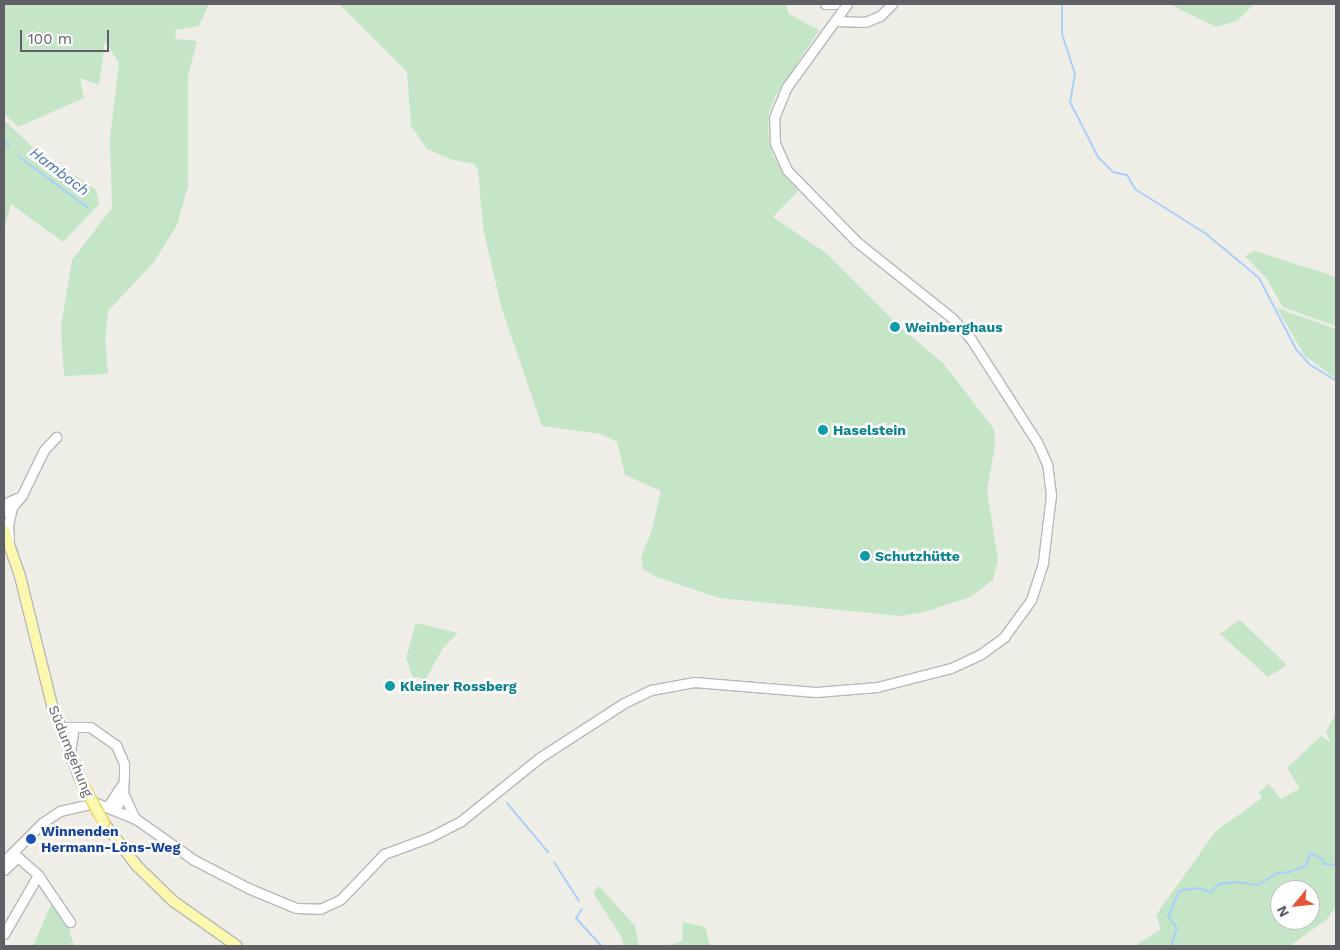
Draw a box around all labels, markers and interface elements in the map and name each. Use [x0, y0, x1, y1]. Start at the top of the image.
scale bar [22, 20, 111, 52]
text: 100 m [28, 30, 72, 48]
water label: Hambach [26, 144, 92, 200]
place label: Weinberghaus [905, 319, 1003, 335]
marker: Weinberghaus [889, 321, 901, 333]
place label: Haselstein [833, 422, 906, 438]
marker: Haselstein [817, 424, 829, 436]
place label: Schutzhütte [875, 548, 960, 564]
marker: Schutzhütte [859, 550, 871, 562]
place label: Kleiner Rossberg [400, 678, 517, 694]
marker: Kleiner Rossberg [384, 680, 396, 692]
street label: Südumgehung [45, 703, 97, 799]
place label: Winnenden Hermann-Löns-Weg [41, 823, 180, 856]
marker: Winnenden Hermann-Löns-Weg [25, 833, 37, 845]
north arrow [1270, 880, 1320, 930]
text: N [1273, 903, 1292, 920]

